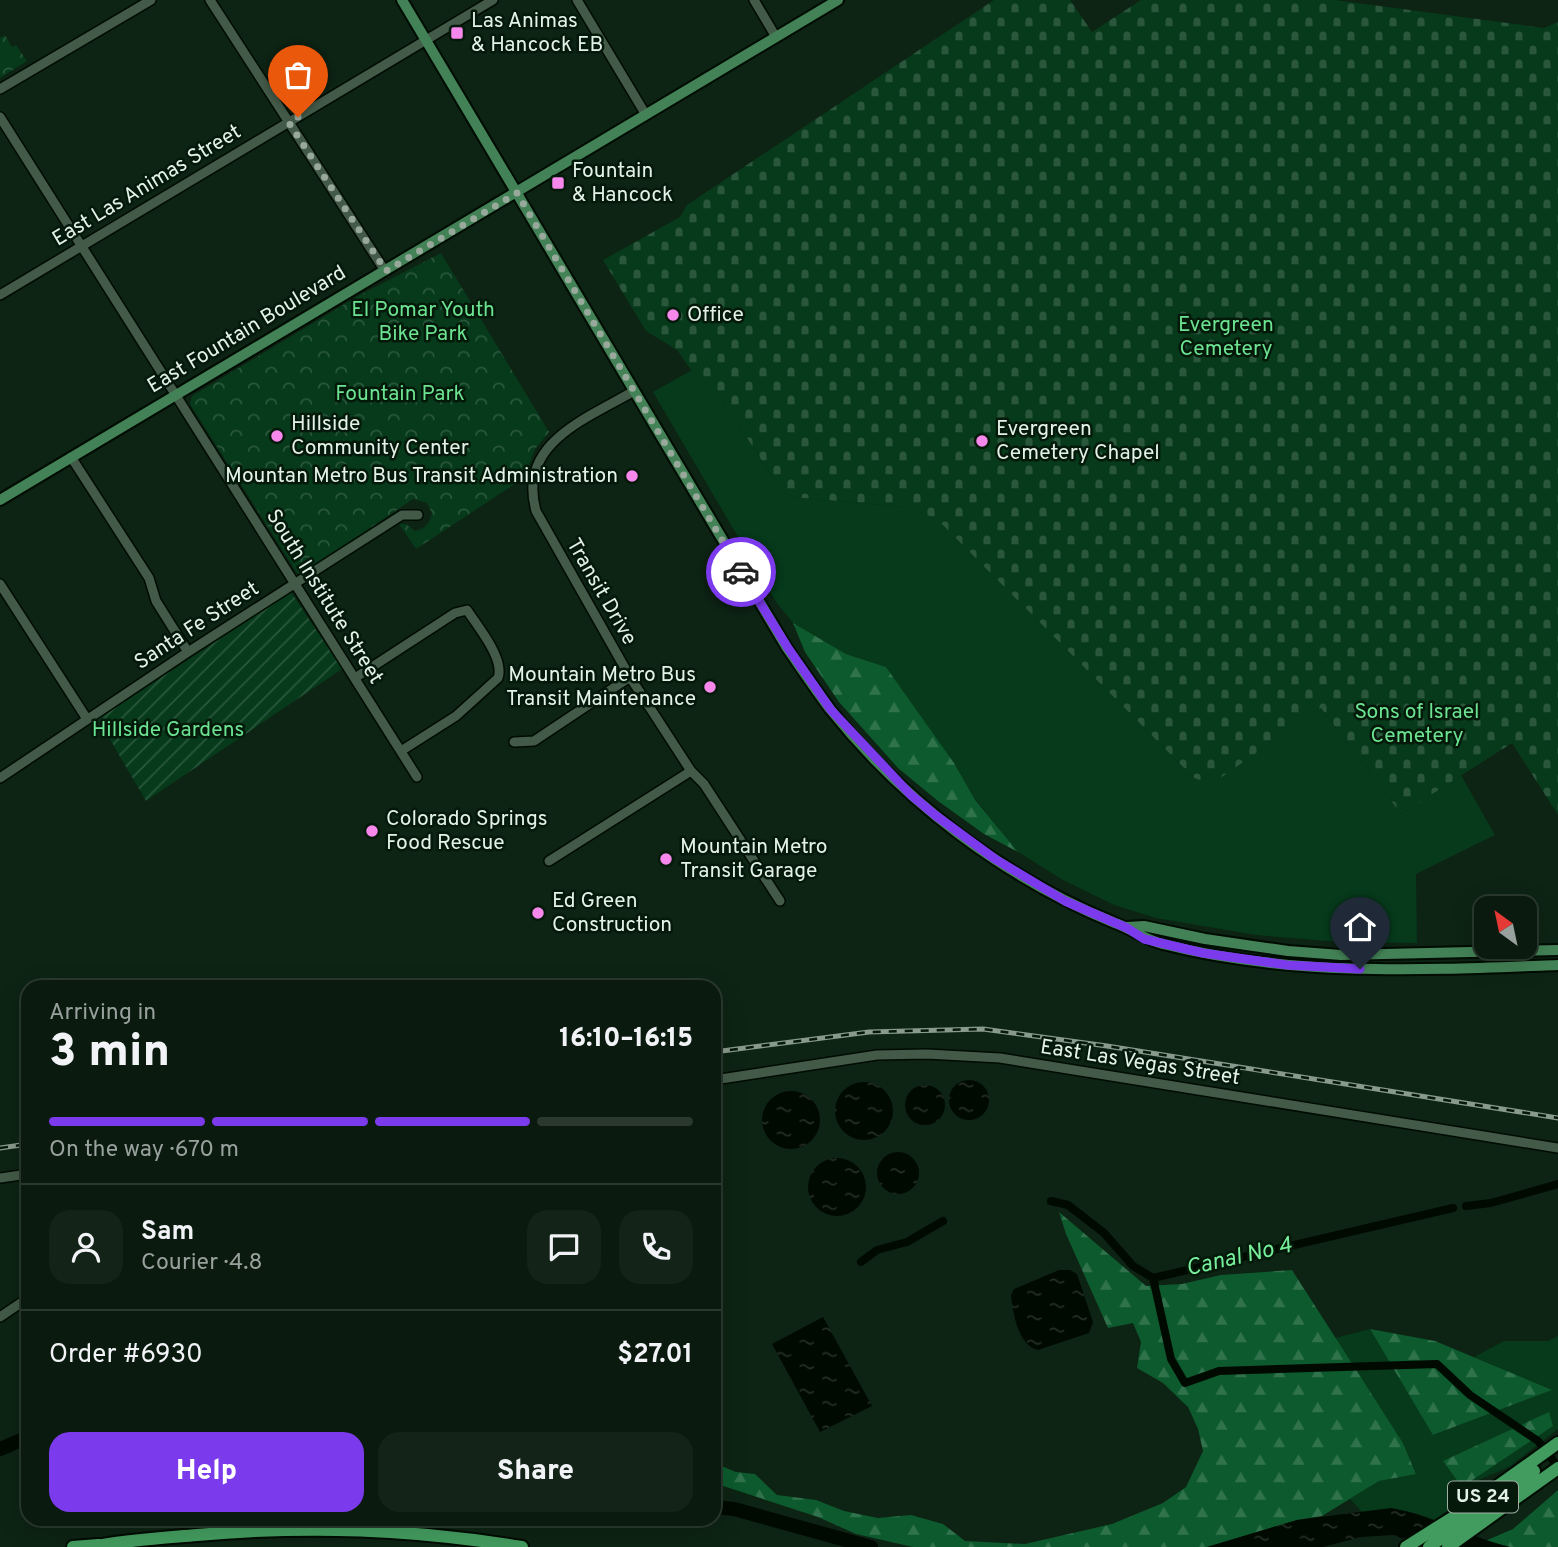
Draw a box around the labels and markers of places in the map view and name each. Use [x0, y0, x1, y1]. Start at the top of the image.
place label: Las Animas & Hancock EB [471, 8, 603, 59]
marker: Las Animas & Hancock EB [449, 25, 465, 41]
pin [268, 45, 328, 117]
place label: Fountain & Hancock [572, 158, 673, 209]
marker: Fountain & Hancock [550, 175, 566, 191]
place label: Office [687, 302, 744, 329]
marker: Office [665, 307, 681, 323]
place label: Hillside Community Center [291, 411, 469, 462]
place label: Evergreen Cemetery Chapel [996, 416, 1160, 467]
marker: Hillside Community Center [269, 428, 285, 444]
marker: Evergreen Cemetery Chapel [974, 433, 990, 449]
place label: Mountan Metro Bus Transit Administration [225, 463, 618, 490]
marker: Mountan Metro Bus Transit Administration [624, 468, 640, 484]
place label: Mountain Metro Bus Transit Maintenance [506, 662, 696, 713]
marker: Mountain Metro Bus Transit Maintenance [702, 679, 718, 695]
place label: Colorado Springs Food Rescue [386, 806, 548, 857]
marker: Colorado Springs Food Rescue [364, 823, 380, 839]
place label: Mountain Metro Transit Garage [680, 834, 827, 885]
marker: Mountain Metro Transit Garage [658, 851, 674, 867]
place label: Ed Green Construction [552, 888, 672, 939]
pin [1330, 897, 1390, 969]
marker: Ed Green Construction [530, 905, 546, 921]

